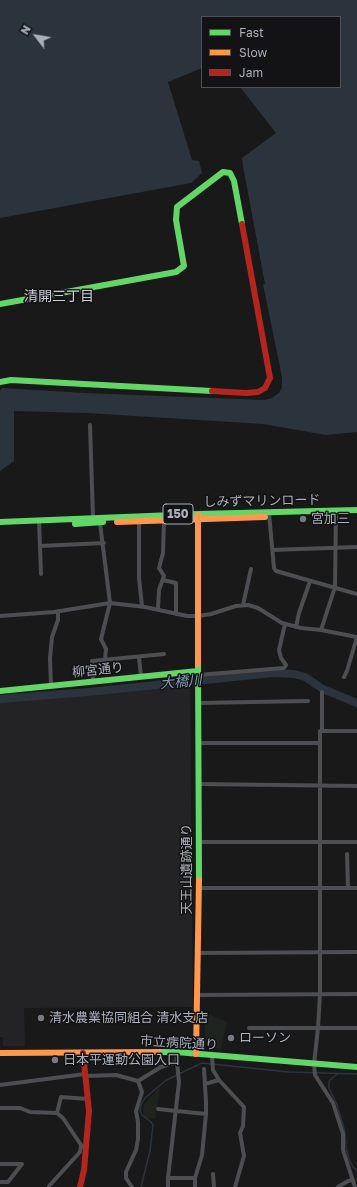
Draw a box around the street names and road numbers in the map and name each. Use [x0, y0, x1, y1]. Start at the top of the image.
street label: しみずマリンロード [203, 492, 321, 510]
road number: 150 [163, 504, 193, 524]
street label: 柳宮通り [71, 660, 125, 680]
street label: 天王山遺跡通り [179, 824, 195, 914]
street label: 市立病院通り [140, 1033, 218, 1053]

